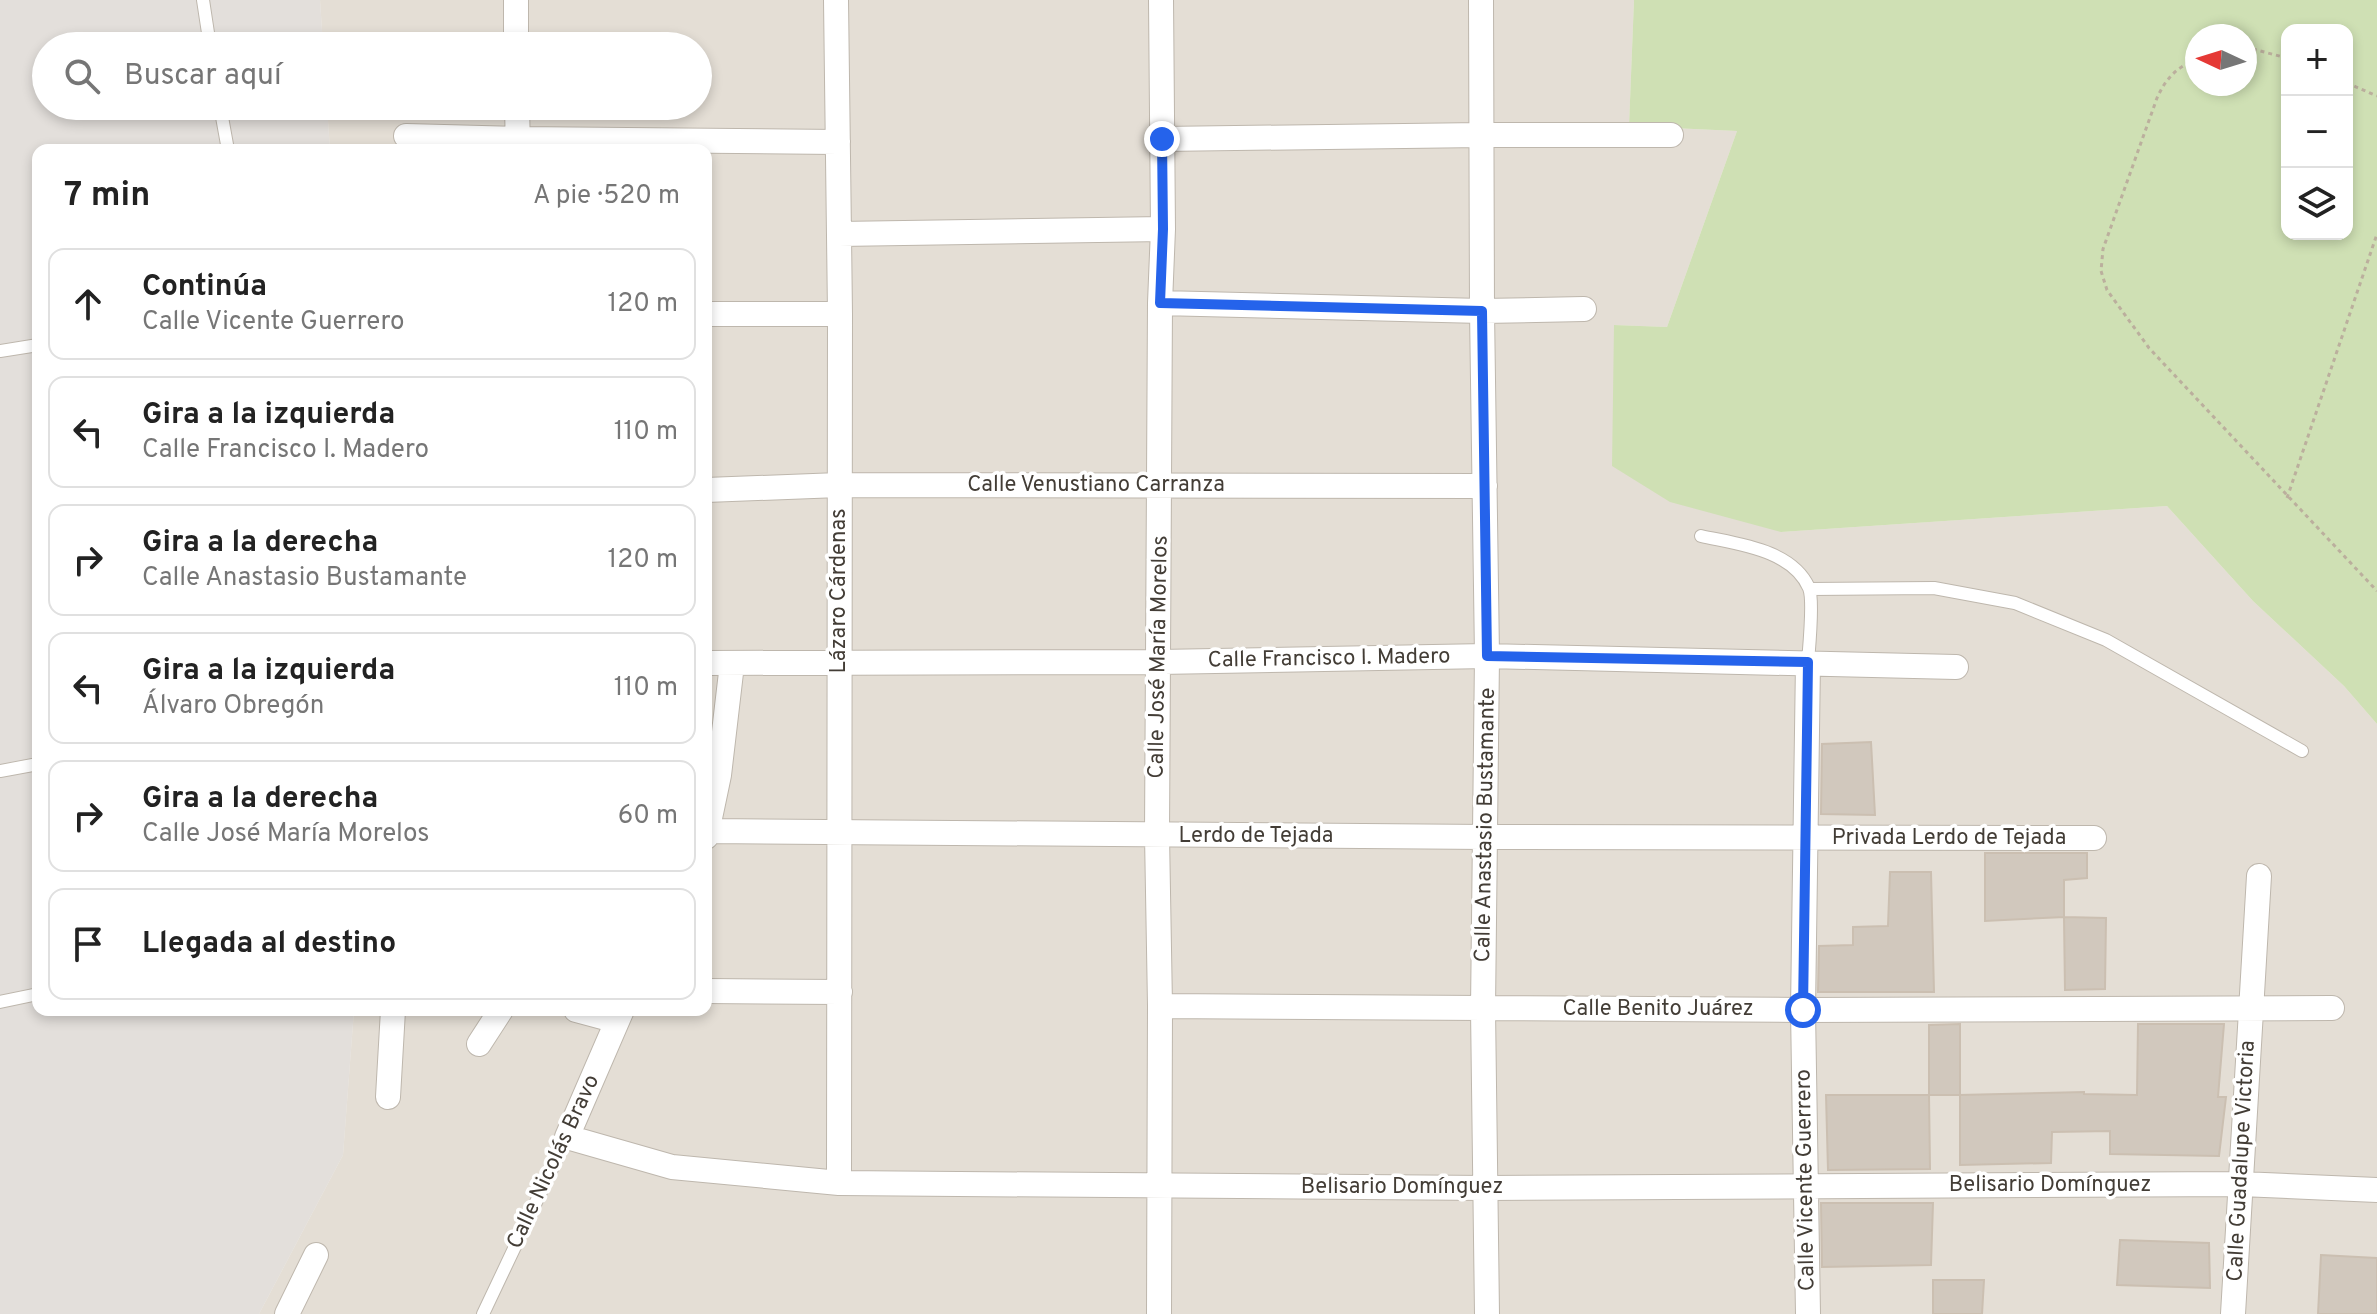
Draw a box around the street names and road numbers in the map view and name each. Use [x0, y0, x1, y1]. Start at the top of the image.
street label: Calle Venustiano Carranza [967, 472, 1225, 499]
street label: Lázaro Cárdenas [826, 509, 853, 673]
street label: Calle José María Morelos [1143, 535, 1175, 779]
street label: Calle Francisco I. Madero [1207, 643, 1451, 675]
street label: Calle Anastasio Bustamante [1470, 687, 1502, 963]
street label: Lerdo de Tejada [1179, 823, 1333, 850]
street label: Privada Lerdo de Tejada [1832, 825, 2066, 852]
street label: Calle Benito Juárez [1562, 996, 1754, 1023]
street label: Calle Guadalupe Victoria [2222, 1040, 2262, 1282]
street label: Calle Vicente Guerrero [1791, 1069, 1821, 1291]
street label: Calle Nicolás Bravo [502, 1071, 606, 1253]
street label: Belisario Domínguez [1949, 1172, 2151, 1199]
street label: Belisario Domínguez [1301, 1174, 1503, 1201]

